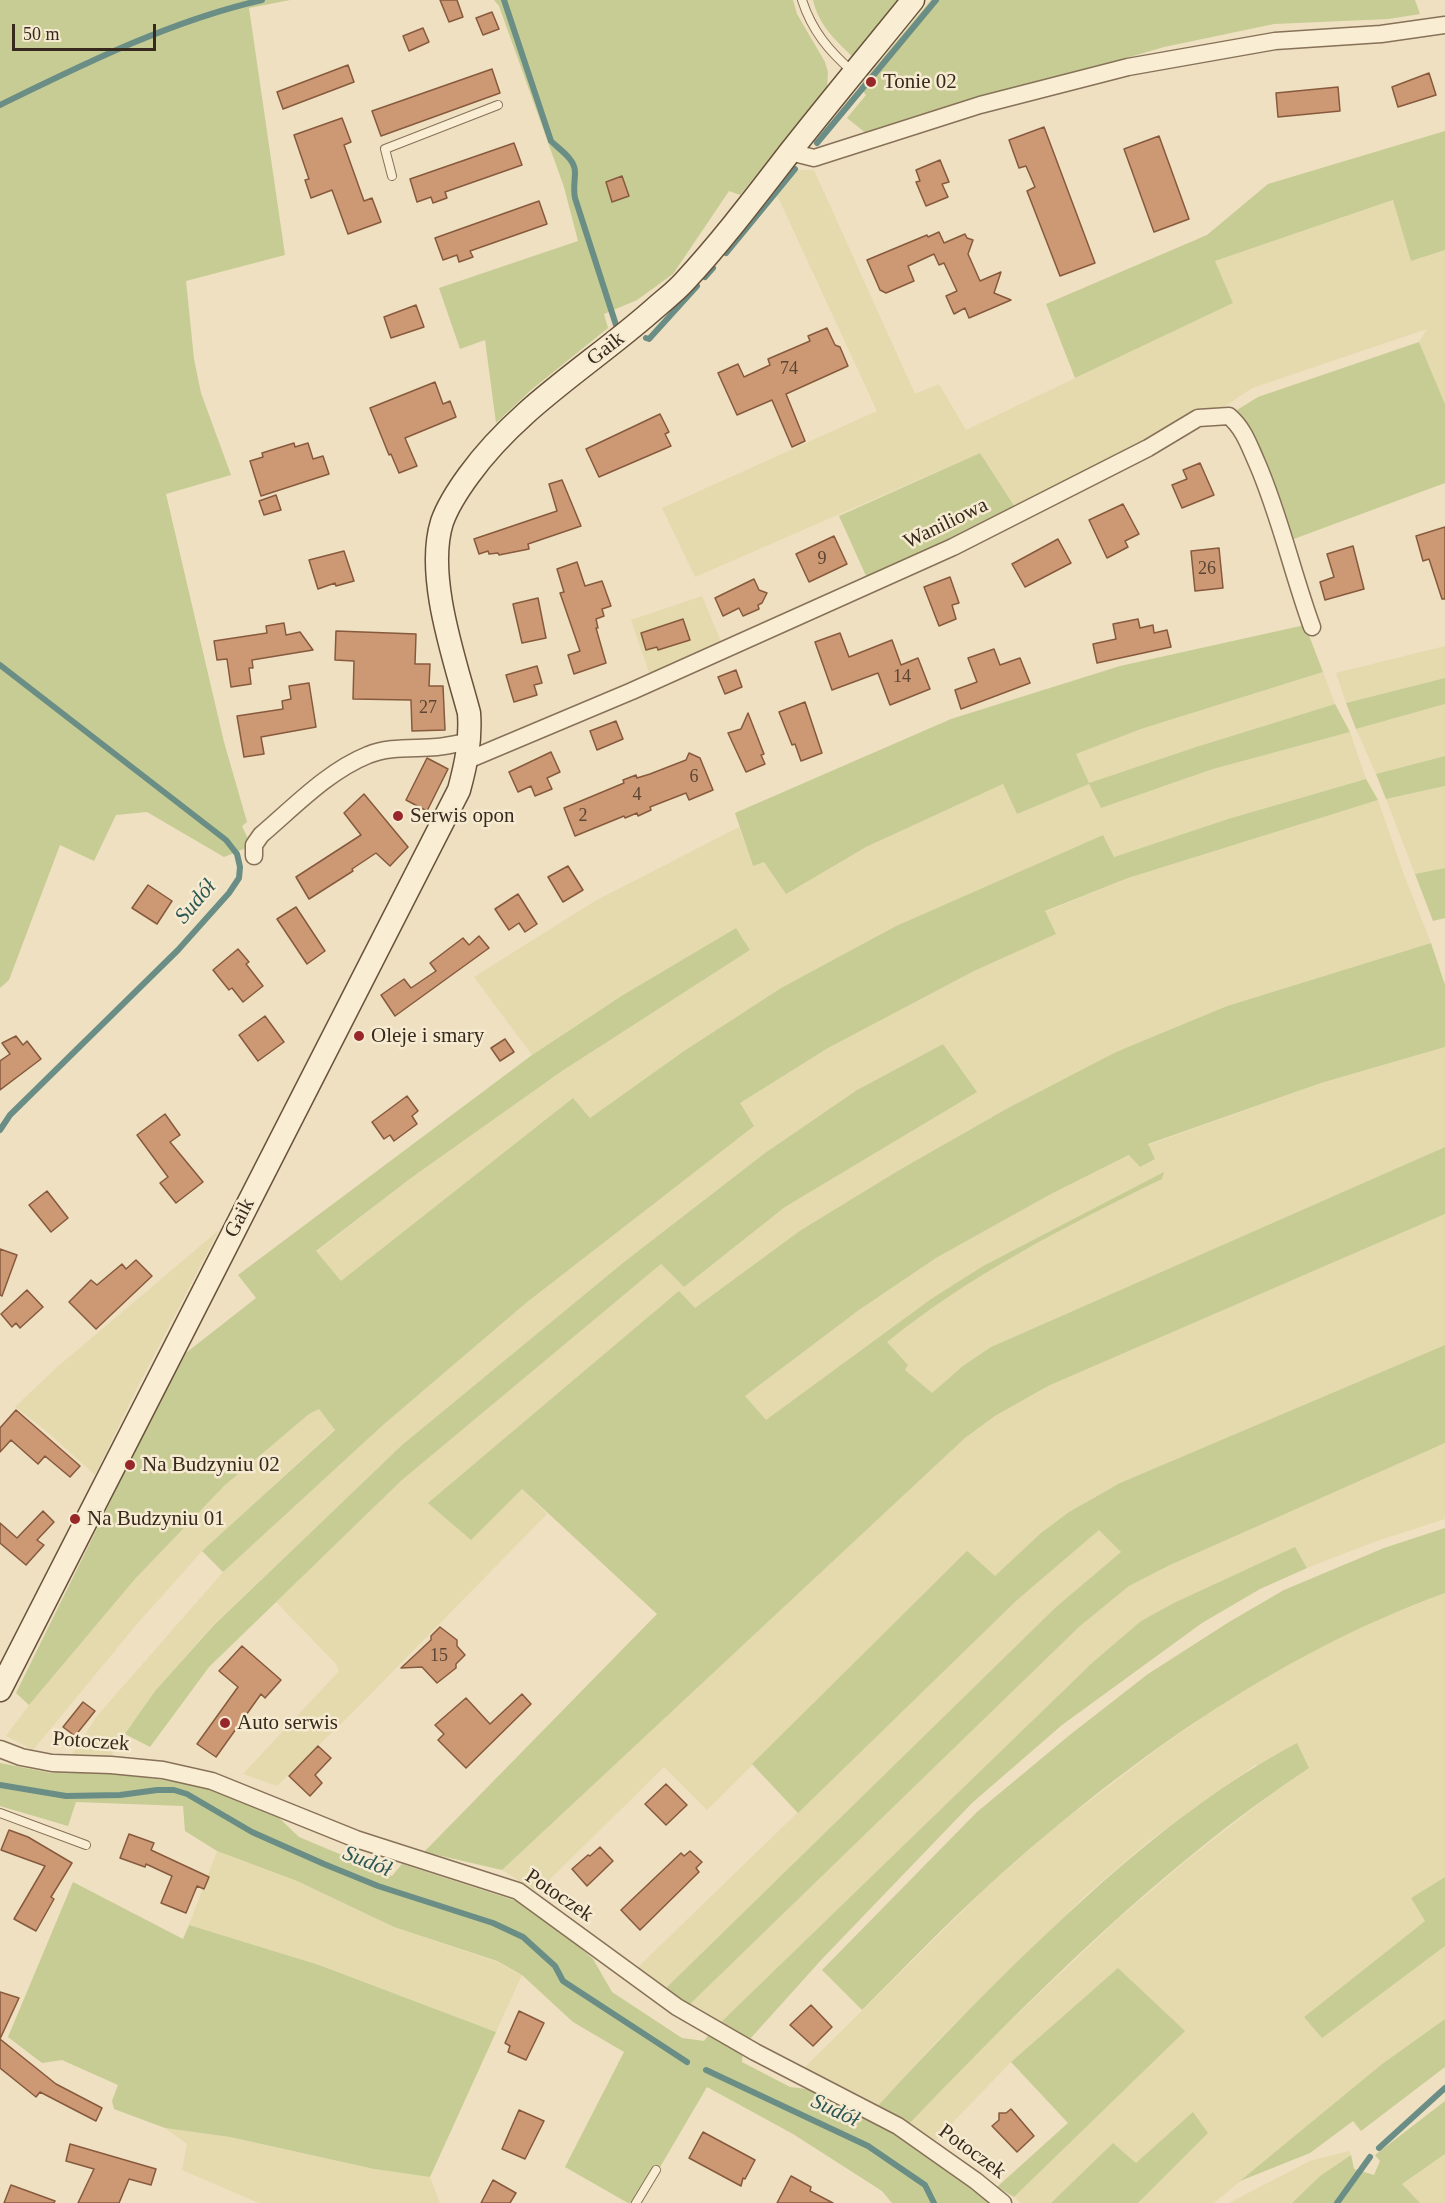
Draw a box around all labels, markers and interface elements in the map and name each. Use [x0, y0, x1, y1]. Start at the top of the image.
scale bar [15, 12, 159, 50]
text: 50 m [23, 24, 60, 44]
place label: Tonie 02 [883, 69, 957, 95]
marker: Tonie 02 [864, 75, 878, 89]
street label: Gaik [582, 327, 630, 371]
house number: 74 [780, 358, 798, 380]
street label: Waniliowa [900, 493, 992, 555]
house number: 9 [818, 548, 826, 570]
house number: 26 [1198, 558, 1216, 580]
house number: 14 [893, 666, 911, 688]
house number: 27 [419, 697, 437, 719]
house number: 6 [690, 766, 698, 788]
house number: 4 [632, 784, 642, 806]
place label: Serwis opon [410, 803, 514, 829]
house number: 2 [578, 805, 588, 827]
marker: Serwis opon [391, 809, 405, 823]
water label: Sudół [170, 874, 222, 930]
place label: Oleje i smary [371, 1023, 484, 1049]
marker: Oleje i smary [352, 1029, 366, 1043]
street label: Gaik [220, 1194, 260, 1242]
place label: Na Budzyniu 02 [142, 1452, 280, 1478]
marker: Na Budzyniu 02 [123, 1458, 137, 1472]
place label: Na Budzyniu 01 [87, 1506, 225, 1532]
marker: Na Budzyniu 01 [68, 1512, 82, 1526]
house number: 15 [430, 1645, 448, 1667]
place label: Auto serwis [237, 1710, 338, 1736]
marker: Auto serwis [218, 1716, 232, 1730]
street label: Potoczek [52, 1727, 130, 1757]
water label: Sudół [339, 1840, 395, 1884]
street label: Potoczek [520, 1864, 598, 1928]
water label: Sudół [807, 2088, 863, 2134]
street label: Potoczek [933, 2119, 1011, 2185]

